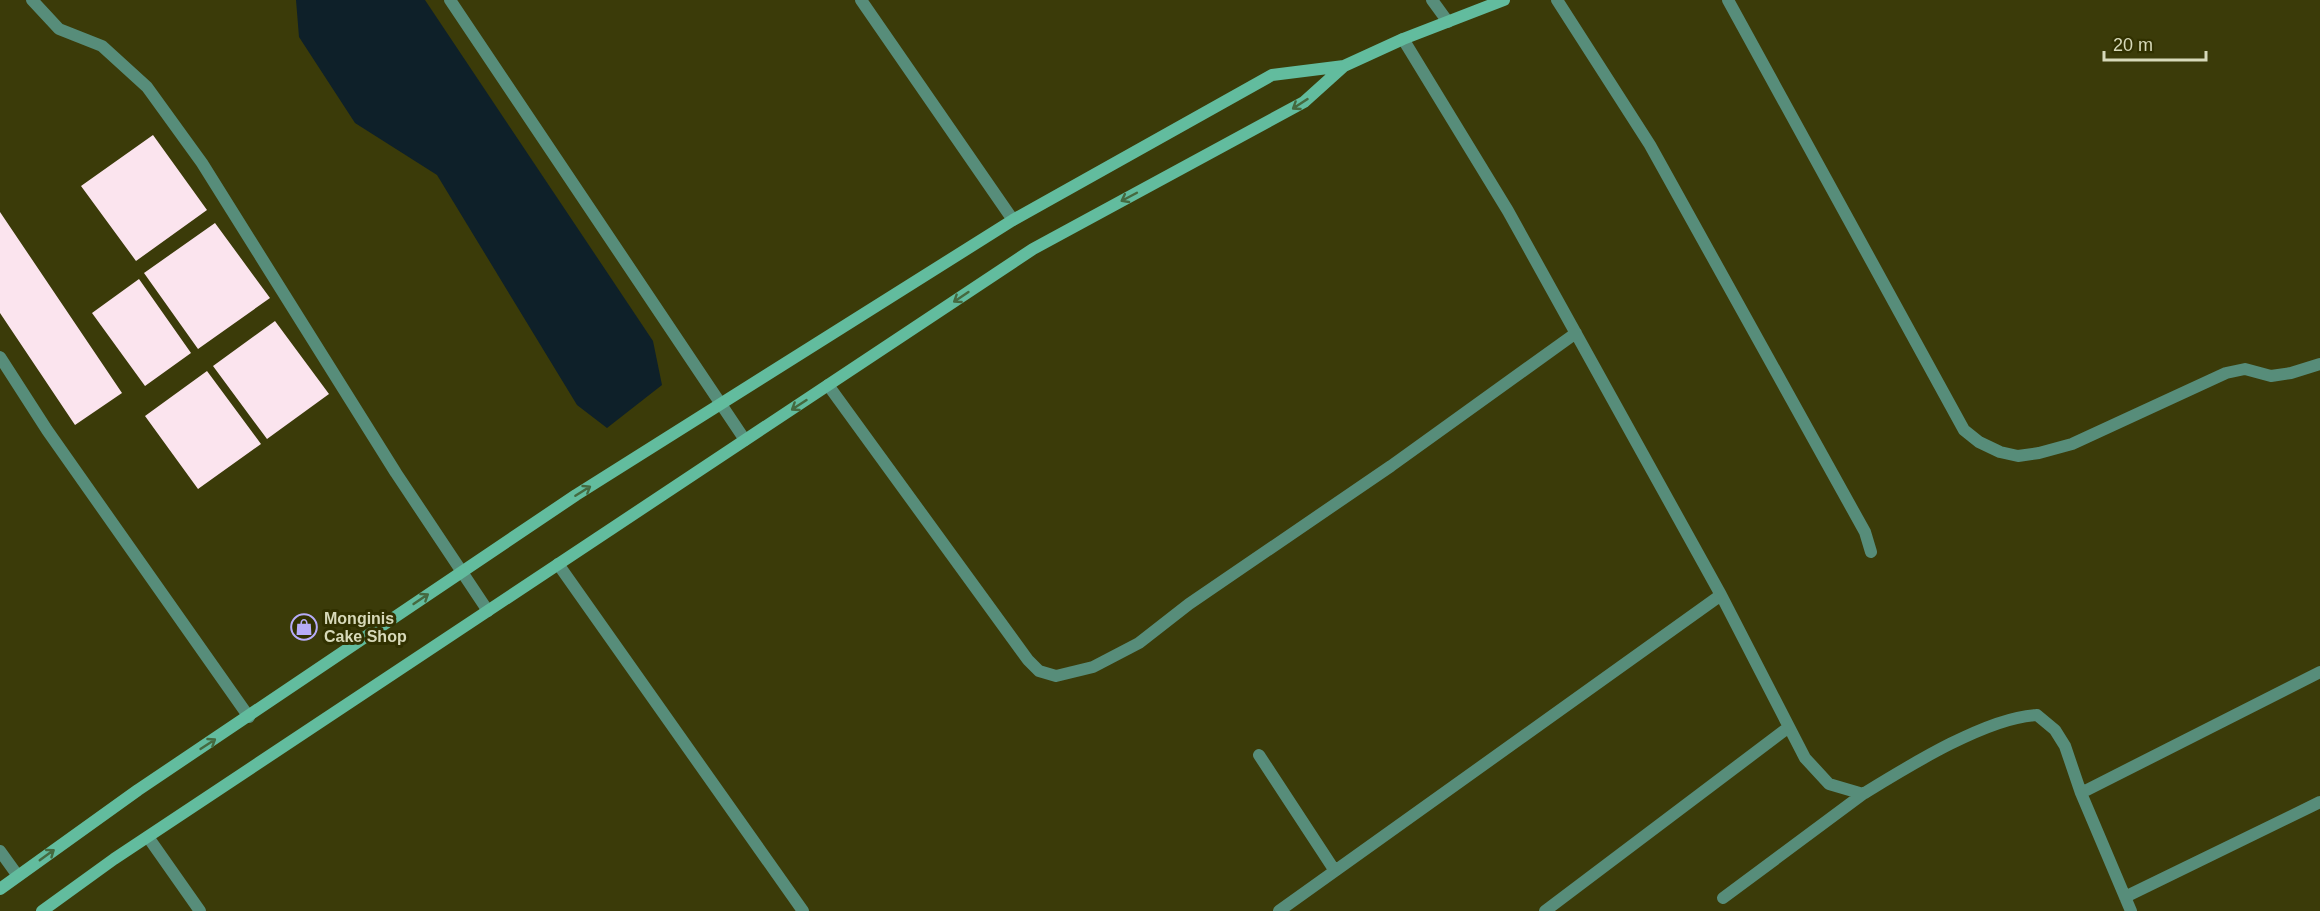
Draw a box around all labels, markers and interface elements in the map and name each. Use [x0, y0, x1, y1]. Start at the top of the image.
scale bar [2104, 24, 2206, 62]
text: 20 m [2113, 35, 2153, 55]
one-way arrow [1291, 97, 1308, 110]
one-way arrow [1120, 192, 1138, 203]
one-way arrow [953, 291, 970, 303]
one-way arrow [790, 398, 807, 411]
one-way arrow [574, 484, 591, 496]
one-way arrow [412, 593, 428, 605]
place label: Monginis Cake Shop [324, 610, 407, 645]
shop icon: Monginis Cake Shop [289, 612, 319, 642]
one-way arrow [199, 738, 216, 750]
one-way arrow [39, 849, 55, 861]

